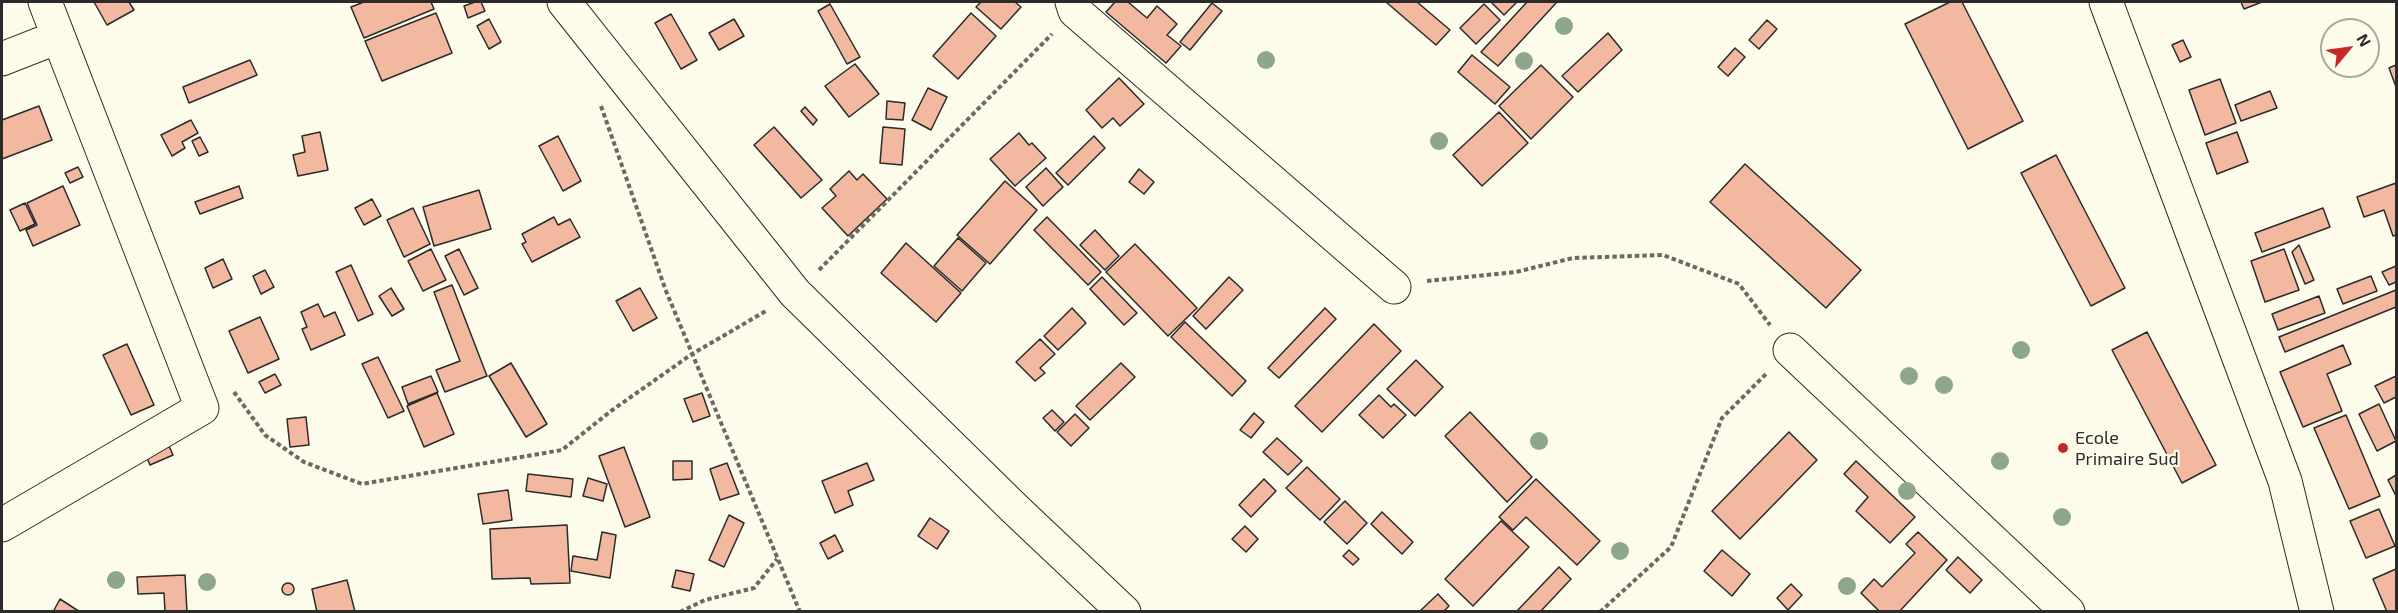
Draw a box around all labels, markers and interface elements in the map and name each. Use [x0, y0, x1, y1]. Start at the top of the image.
north arrow [2320, 18, 2380, 78]
text: N [2353, 30, 2376, 50]
place label: Ecole Primaire Sud [2075, 427, 2179, 470]
marker: Ecole Primaire Sud [2056, 441, 2070, 455]

